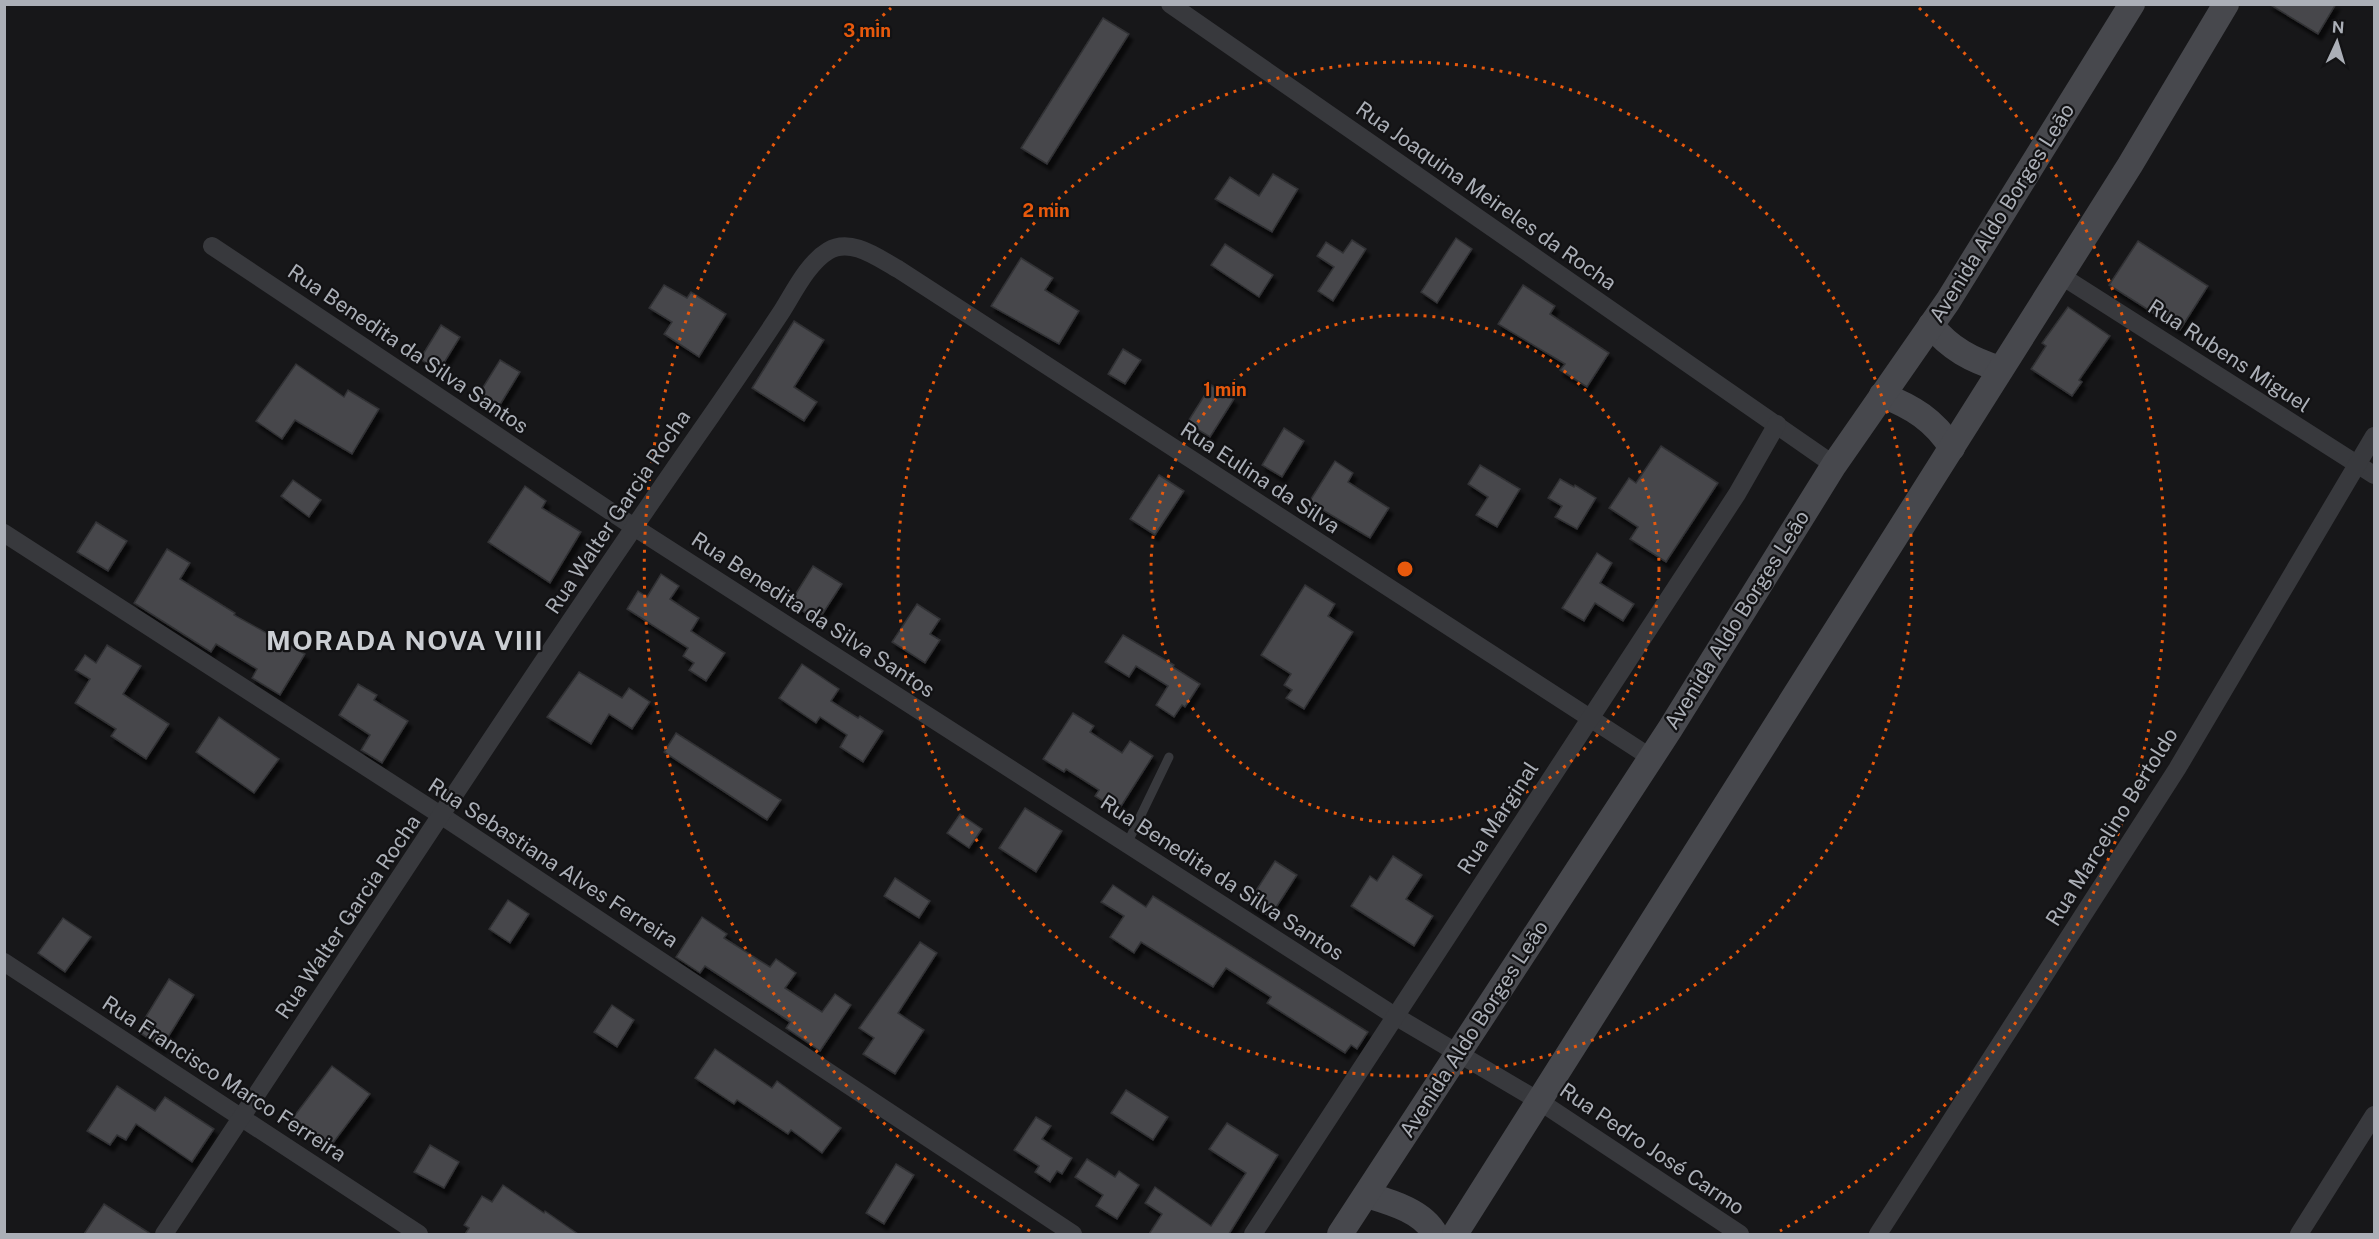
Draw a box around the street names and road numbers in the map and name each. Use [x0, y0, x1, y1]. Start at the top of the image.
street label: Rua Joaquina Meireles da Rocha [1351, 96, 1621, 295]
street label: Avenida Aldo Borges Leão [1924, 99, 2079, 327]
street label: Rua Benedita da Silva Santos [283, 259, 533, 439]
street label: Rua Rubens Miguel [2143, 294, 2315, 417]
street label: Rua Walter Garcia Rocha [540, 405, 695, 619]
street label: Rua Eulina da Silva [1176, 417, 1345, 538]
street label: Avenida Aldo Borges Leão [1659, 506, 1814, 734]
street label: Rua Benedita da Silva Santos [687, 527, 939, 703]
street label: Rua Marcelino Bertoldo [2040, 723, 2183, 930]
street label: Rua Marginal [1452, 757, 1543, 879]
street label: Rua Sebastiana Alves Ferreira [424, 772, 683, 953]
street label: Rua Benedita da Silva Santos [1096, 790, 1348, 966]
street label: Rua Walter Garcia Rocha [270, 810, 425, 1024]
street label: Avenida Aldo Borges Leão [1394, 916, 1553, 1142]
street label: Rua Francisco Marco Ferreira [98, 990, 351, 1167]
street label: Rua Pedro José Carmo [1555, 1077, 1749, 1220]

